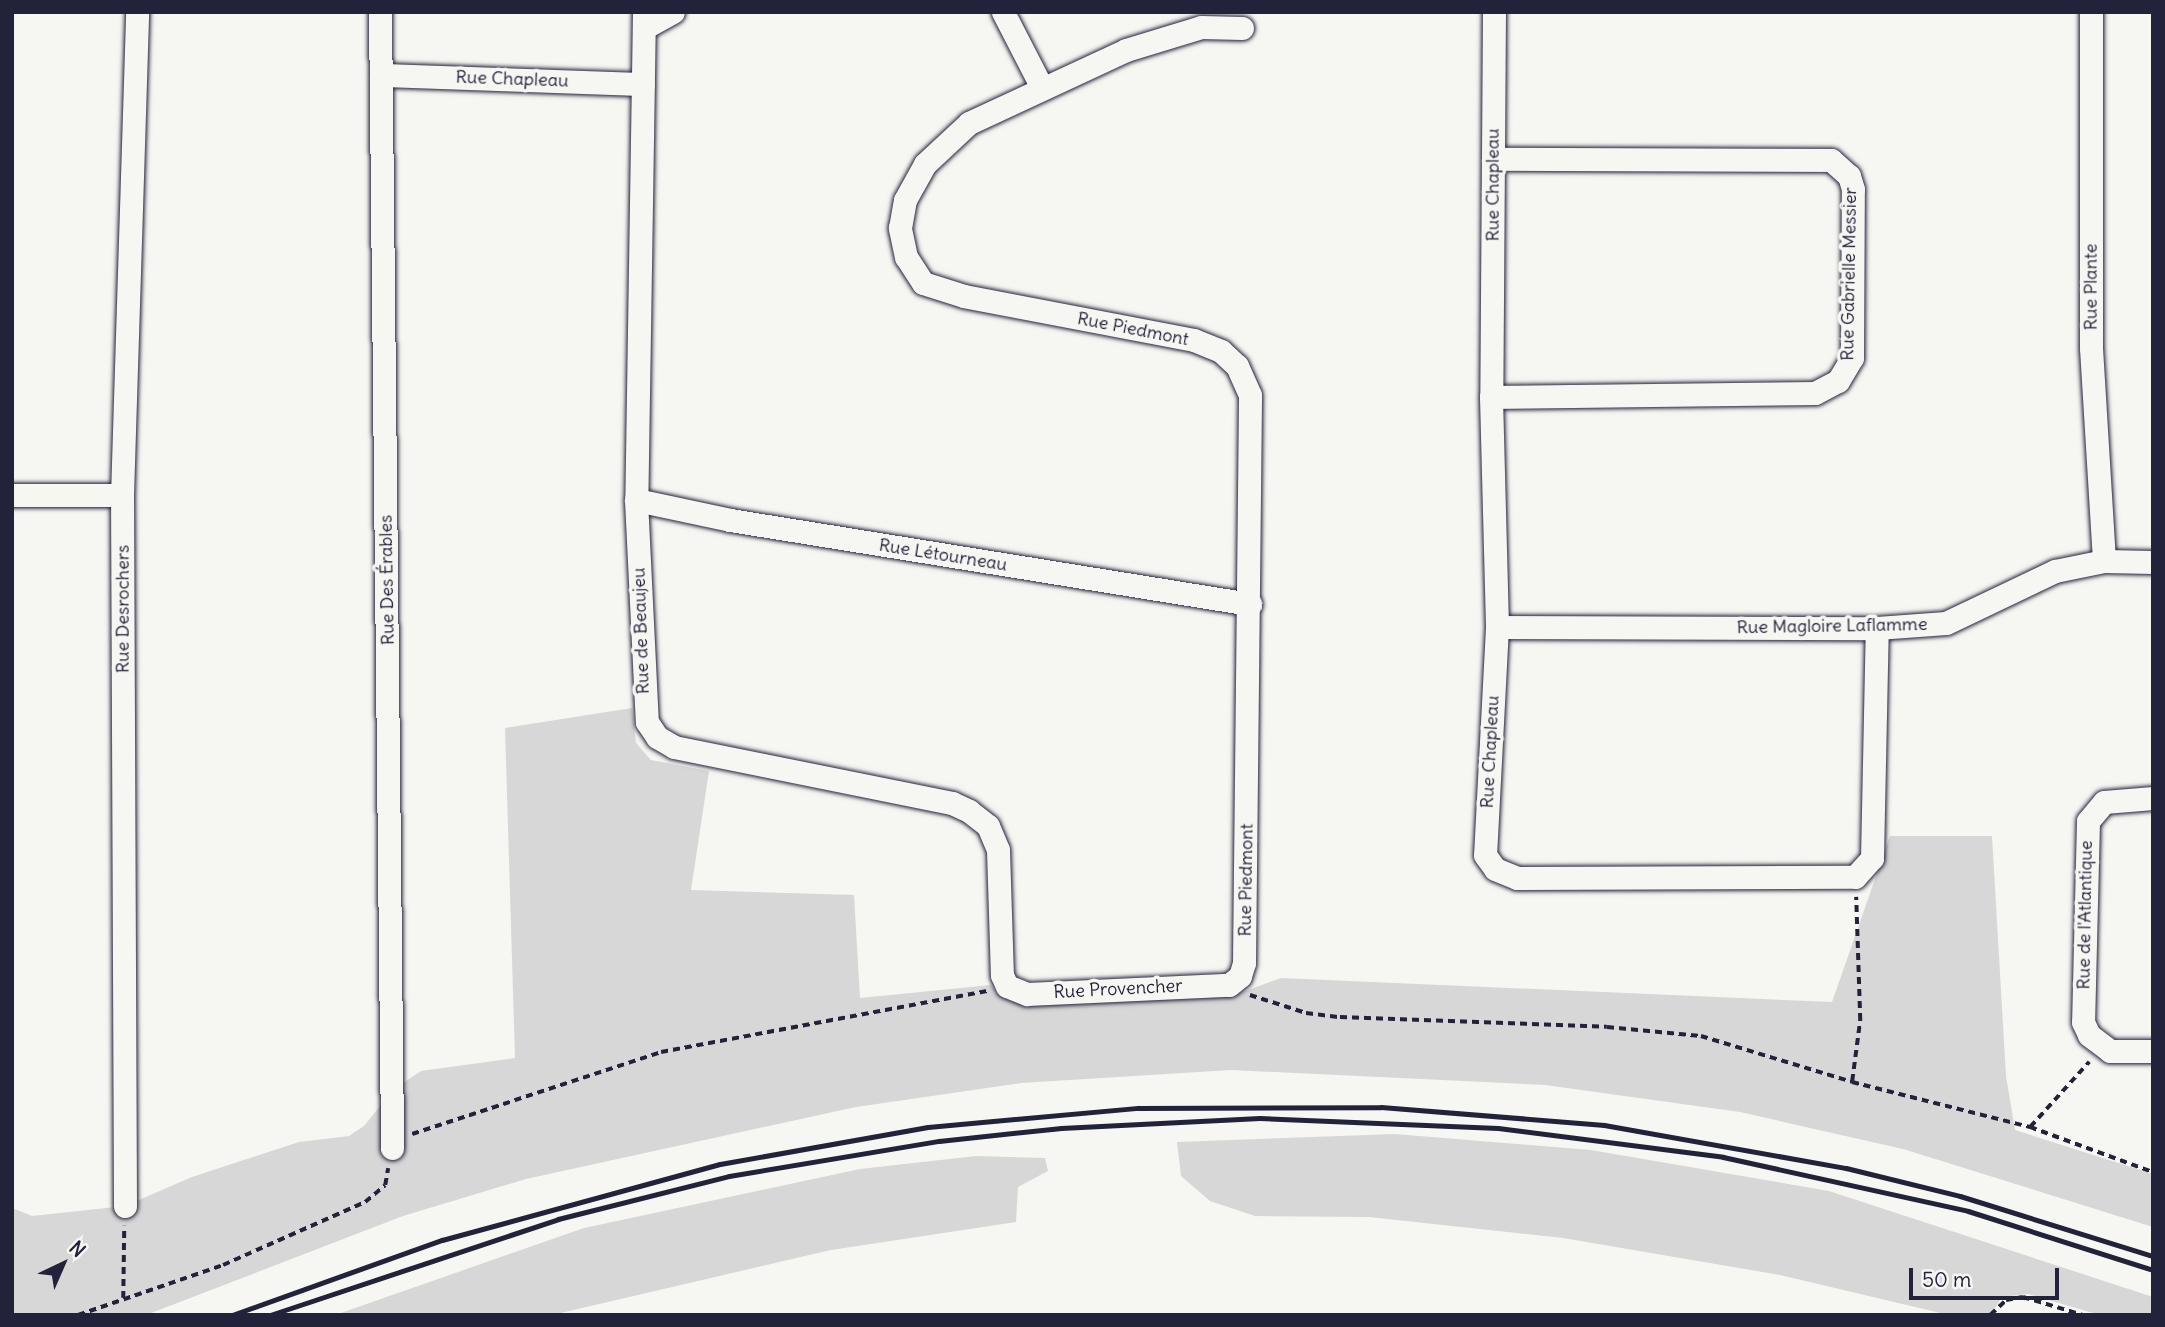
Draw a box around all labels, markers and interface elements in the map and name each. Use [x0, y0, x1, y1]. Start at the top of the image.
street label: Rue Chapleau [455, 66, 569, 92]
street label: Rue Chapleau [1482, 129, 1504, 241]
street label: Rue Gabrielle Messier [1837, 187, 1861, 361]
street label: Rue Plante [2080, 244, 2102, 330]
street label: Rue Piedmont [1075, 308, 1191, 350]
street label: Rue Des Érables [375, 515, 399, 645]
street label: Rue Létourneau [877, 534, 1009, 576]
street label: Rue Desrochers [112, 545, 134, 673]
street label: Rue de Beaujeu [628, 567, 654, 695]
street label: Rue Magloire Laflamme [1736, 614, 1928, 638]
street label: Rue Chapleau [1476, 695, 1504, 809]
street label: Rue Piedmont [1234, 823, 1258, 937]
street label: Rue de l'Atlantique [2073, 840, 2097, 990]
street label: Rue Provencher [1053, 975, 1183, 1003]
north arrow [28, 1229, 98, 1299]
text: N [65, 1236, 91, 1262]
scale bar [1913, 1254, 2064, 1298]
text: 50 m [1922, 1266, 1971, 1293]

